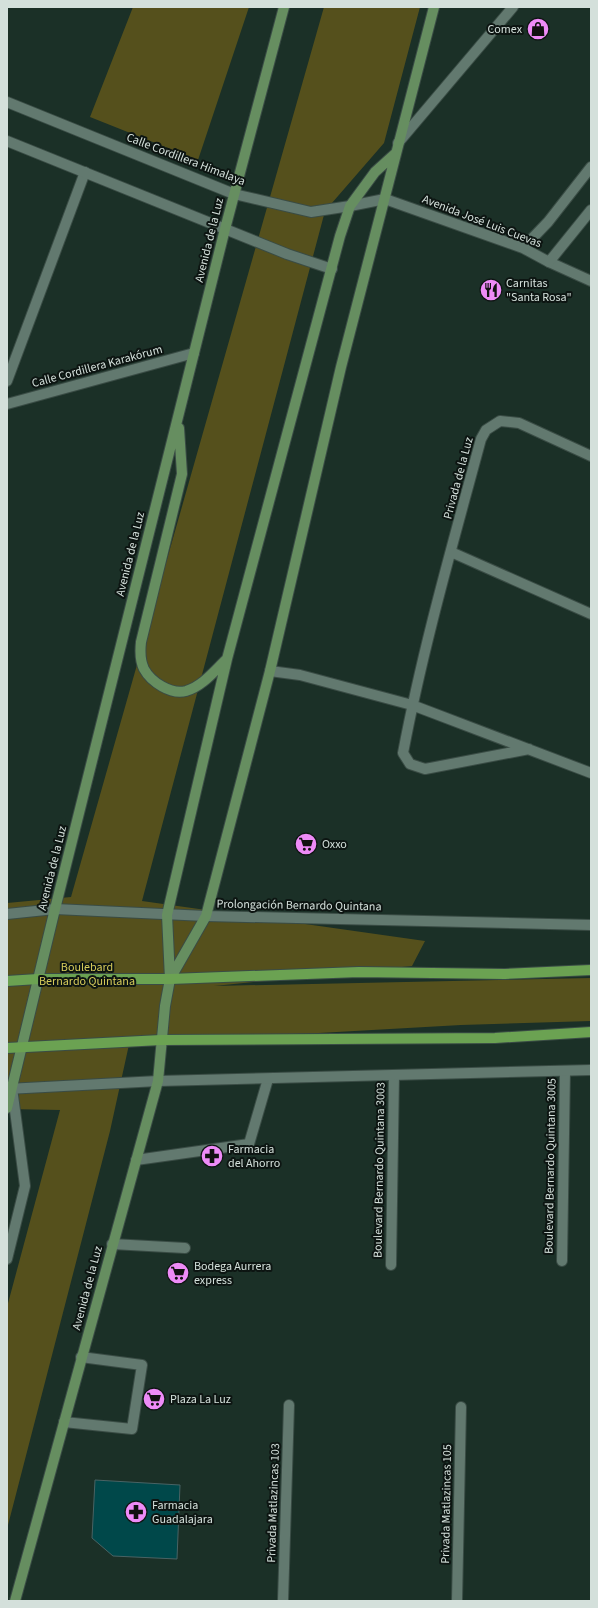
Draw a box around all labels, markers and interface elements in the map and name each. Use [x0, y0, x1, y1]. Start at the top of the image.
shop icon: Comex [525, 16, 551, 42]
place label: Comex [487, 21, 523, 38]
street label: Calle Cordillera Himalaya [124, 129, 248, 190]
street label: Avenida José Luis Cuevas [420, 191, 544, 252]
street label: Avenida de la Luz [191, 196, 228, 284]
place label: Carnitas "Santa Rosa" [506, 275, 572, 306]
restaurant icon: Carnitas "Santa Rosa" [478, 277, 504, 303]
street label: Calle Cordillera Karakórum [30, 341, 164, 392]
street label: Privada de la Luz [439, 435, 478, 521]
street label: Avenida de la Luz [112, 510, 149, 598]
street label: Avenida de la Luz [34, 824, 71, 912]
supermarket icon: Oxxo [293, 831, 319, 857]
place label: Oxxo [322, 836, 347, 853]
street label: Prolongación Bernardo Quintana [216, 896, 382, 915]
park label: Boulebard Bernardo Quintana [39, 959, 135, 990]
street label: Boulevard Bernardo Quintana 3005 [540, 1078, 561, 1254]
street label: Boulevard Bernardo Quintana 3003 [369, 1082, 390, 1258]
place label: Farmacia del Ahorro [228, 1141, 280, 1172]
pharmacy icon: Farmacia del Ahorro [199, 1143, 225, 1169]
street label: Avenida de la Luz [68, 1244, 107, 1332]
place label: Bodega Aurrera express [194, 1258, 271, 1289]
supermarket icon: Bodega Aurrera express [165, 1260, 191, 1286]
supermarket icon: Plaza La Luz [141, 1386, 167, 1412]
place label: Plaza La Luz [170, 1391, 231, 1408]
street label: Privada Matlazincas 103 [263, 1443, 284, 1563]
street label: Privada Matlazincas 105 [437, 1444, 456, 1564]
place label: Farmacia Guadalajara [152, 1497, 213, 1528]
pharmacy icon: Farmacia Guadalajara [123, 1499, 149, 1525]

